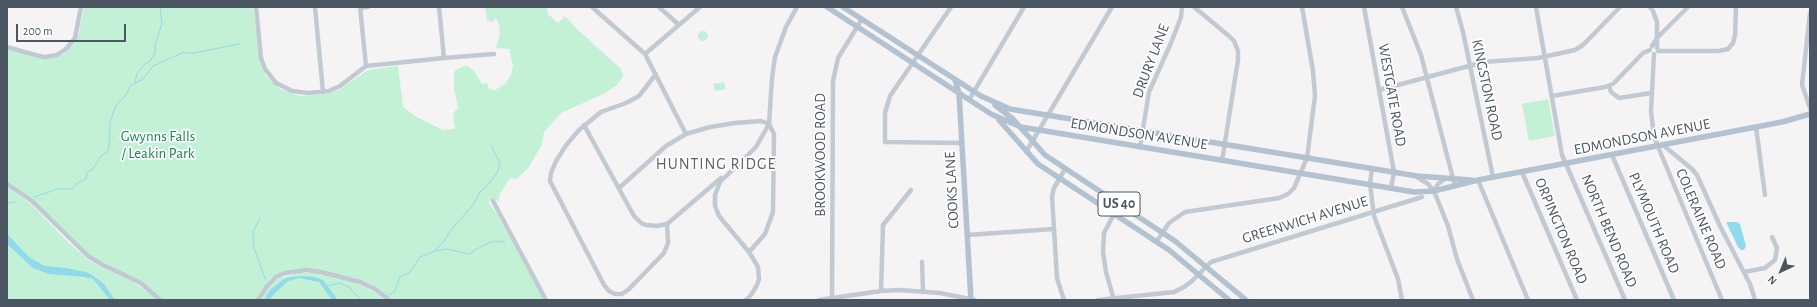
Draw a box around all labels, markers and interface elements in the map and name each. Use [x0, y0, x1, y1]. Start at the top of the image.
scale bar [18, 16, 128, 42]
street label: DRURY LANE [1129, 21, 1173, 101]
text: 200 m [23, 25, 53, 37]
street label: KINGSTON ROAD [1467, 38, 1507, 142]
street label: WESTGATE ROAD [1374, 42, 1410, 148]
street label: BROOKWOOD ROAD [811, 93, 829, 217]
street label: EDMONDSON AVENUE [1069, 114, 1209, 154]
street label: EDMONDSON AVENUE [1572, 115, 1712, 159]
park label: Gwynns Falls / Leakin Park [121, 127, 195, 162]
street label: COOKS LANE [941, 151, 963, 229]
district label: HUNTING RIDGE [656, 154, 776, 174]
street label: COLERAINE ROAD [1672, 166, 1730, 272]
street label: PLYMOUTH ROAD [1625, 170, 1683, 276]
street label: NORTH BEND ROAD [1577, 172, 1641, 290]
street label: ORPINGTON ROAD [1531, 175, 1591, 287]
road number: US 40 [1098, 192, 1140, 216]
street label: GREENWICH AVENUE [1240, 192, 1370, 248]
north arrow [1761, 251, 1801, 291]
text: N [1766, 273, 1779, 287]

